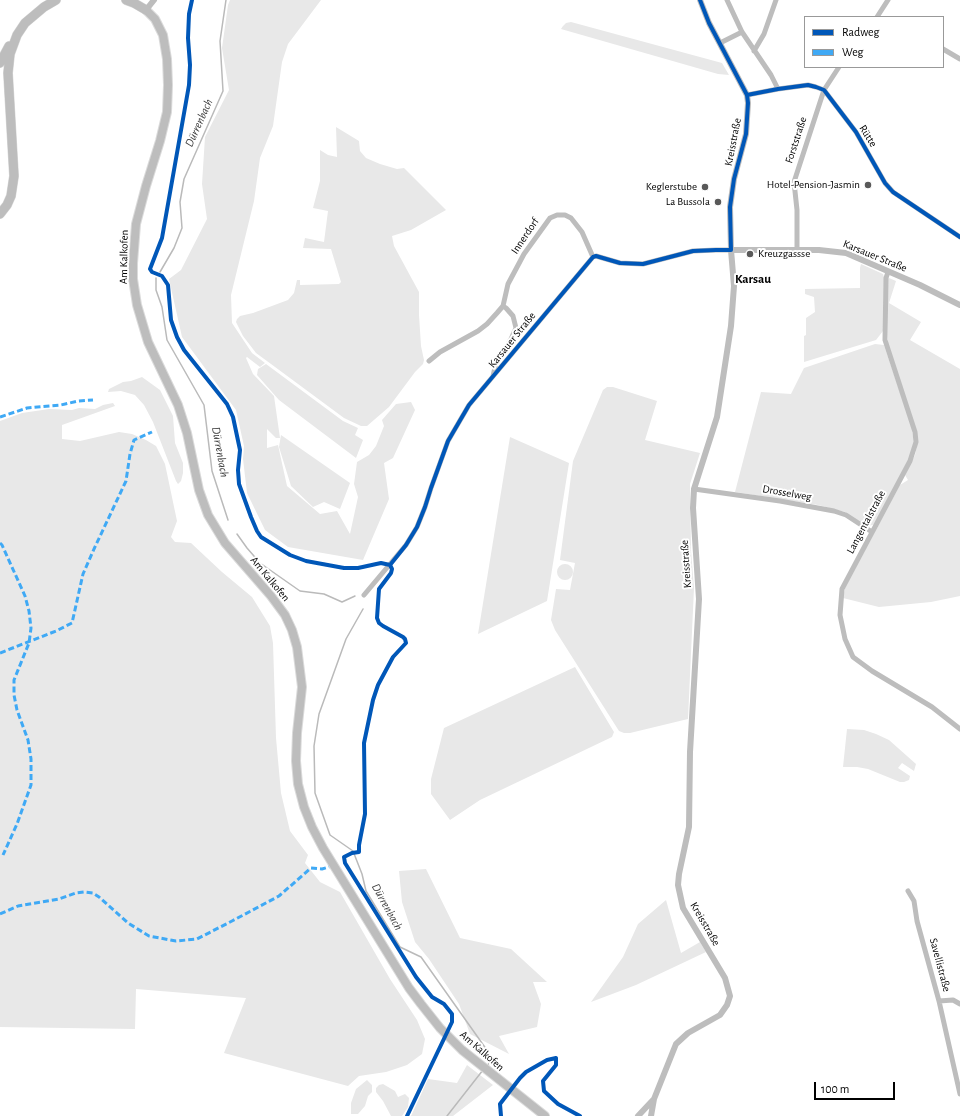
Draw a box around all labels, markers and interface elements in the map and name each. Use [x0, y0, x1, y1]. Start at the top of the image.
legend [804, 16, 944, 68]
text: Radweg [842, 26, 879, 38]
text: Weg [842, 46, 863, 58]
water label: Dürrenbach [182, 97, 216, 149]
street label: Forststraße [782, 115, 810, 165]
street label: Kreisstraße [722, 117, 744, 167]
street label: Rütte [856, 123, 880, 149]
place label: Hotel-Pension-Jasmin [767, 178, 860, 192]
place label: Keglerstube [646, 180, 697, 194]
marker: Hotel-Pension-Jasmin [863, 180, 873, 190]
marker: Keglerstube [700, 182, 710, 192]
place label: La Bussola [666, 195, 710, 209]
marker: La Bussola [713, 197, 723, 207]
street label: Innerdorf [508, 215, 542, 257]
street label: Am Kalkofen [117, 230, 131, 284]
street label: Karsauer Straße [841, 237, 909, 275]
place label: Kreuzgassse [758, 247, 810, 261]
marker: Kreuzgassse [745, 249, 755, 259]
district label: Karsau [735, 271, 771, 287]
street label: Karsauer Straße [485, 309, 539, 371]
water label: Dürrenbach [208, 426, 232, 478]
street label: Drosselweg [761, 482, 813, 504]
street label: Langentalstraße [844, 488, 888, 556]
street label: Kreisstraße [678, 539, 694, 589]
street label: Am Kalkofen [247, 554, 293, 604]
water label: Dürrenbach [368, 881, 406, 933]
street label: Kreisstraße [687, 900, 723, 948]
street label: Savellistraße [927, 937, 953, 993]
street label: Am Kalkofen [457, 1028, 507, 1074]
scale bar [816, 1074, 897, 1100]
text: 100 m [821, 1083, 849, 1095]

